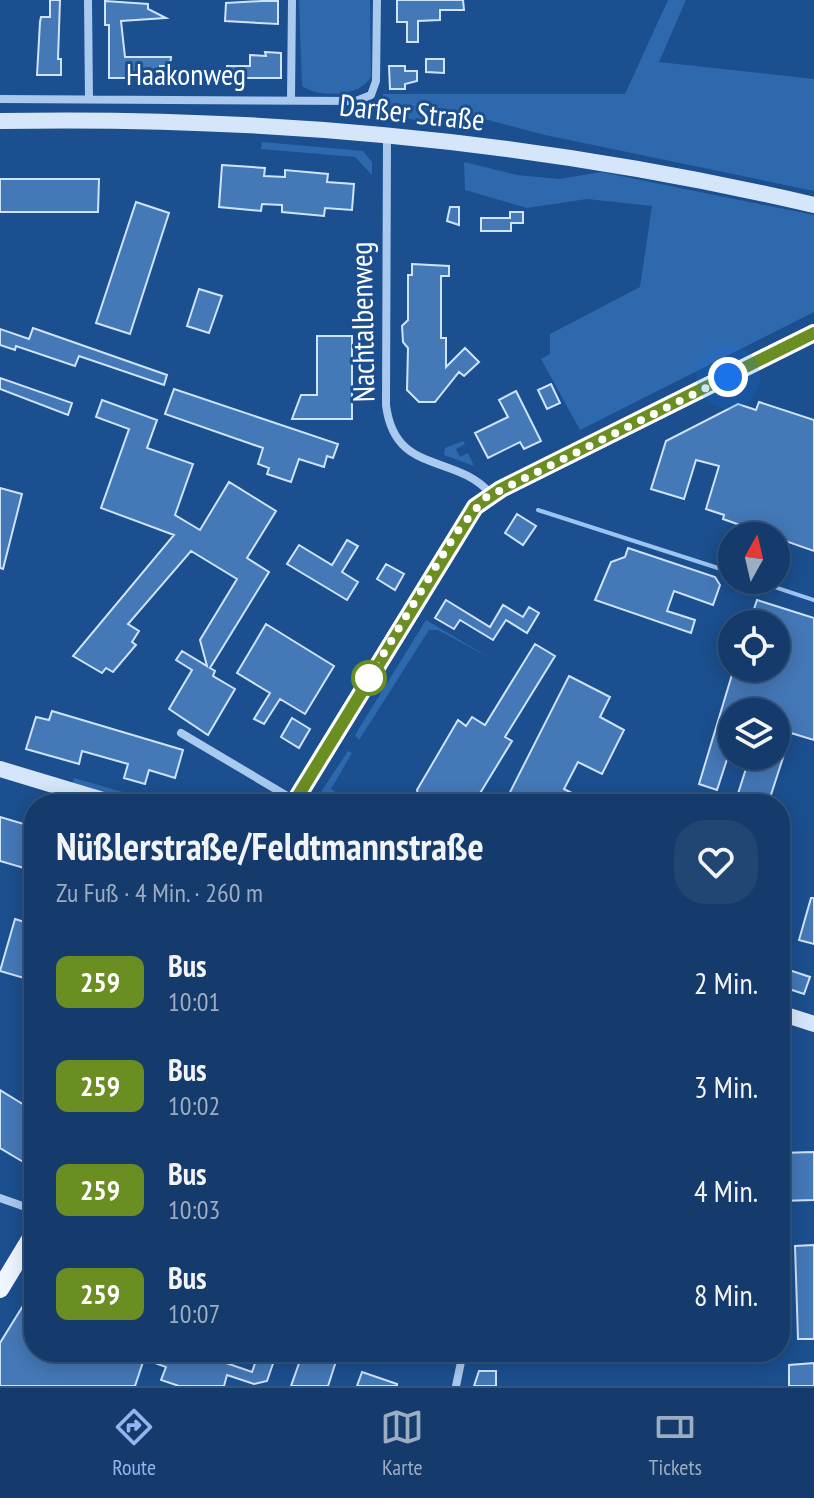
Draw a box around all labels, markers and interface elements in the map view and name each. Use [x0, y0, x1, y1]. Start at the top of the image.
street label: Haakonweg [126, 54, 246, 93]
street label: Darßer Straße [338, 84, 487, 139]
street label: Nachtalbenweg [341, 242, 382, 403]
your location [708, 357, 748, 397]
north arrow [718, 522, 790, 594]
map controls [718, 522, 790, 770]
button: locate [718, 610, 790, 682]
unlabelled marker [352, 661, 386, 695]
button: layers [718, 698, 790, 770]
button: heart [674, 820, 758, 904]
text: Nüßlerstraße/Feldtmannstraße [56, 821, 484, 870]
text: Zu Fuß · 4 Min. · 260 m [56, 876, 263, 909]
text: Bus [168, 946, 207, 985]
text: 259 [80, 963, 120, 1000]
text: 2 Min. [694, 963, 758, 1002]
text: 10:01 [168, 985, 220, 1018]
text: Bus [168, 1050, 207, 1089]
text: 259 [80, 1067, 120, 1104]
text: 3 Min. [694, 1067, 758, 1106]
text: 10:02 [168, 1089, 220, 1122]
text: Bus [168, 1154, 207, 1193]
text: 259 [80, 1171, 120, 1208]
text: 4 Min. [694, 1171, 758, 1210]
text: 10:03 [168, 1193, 220, 1226]
text: Bus [168, 1258, 207, 1297]
text: 259 [80, 1275, 120, 1312]
text: 8 Min. [694, 1275, 758, 1314]
text: 10:07 [168, 1297, 220, 1330]
tab: Route [112, 1405, 156, 1481]
tab: Karte [380, 1405, 424, 1481]
tab: Tickets [649, 1405, 702, 1481]

